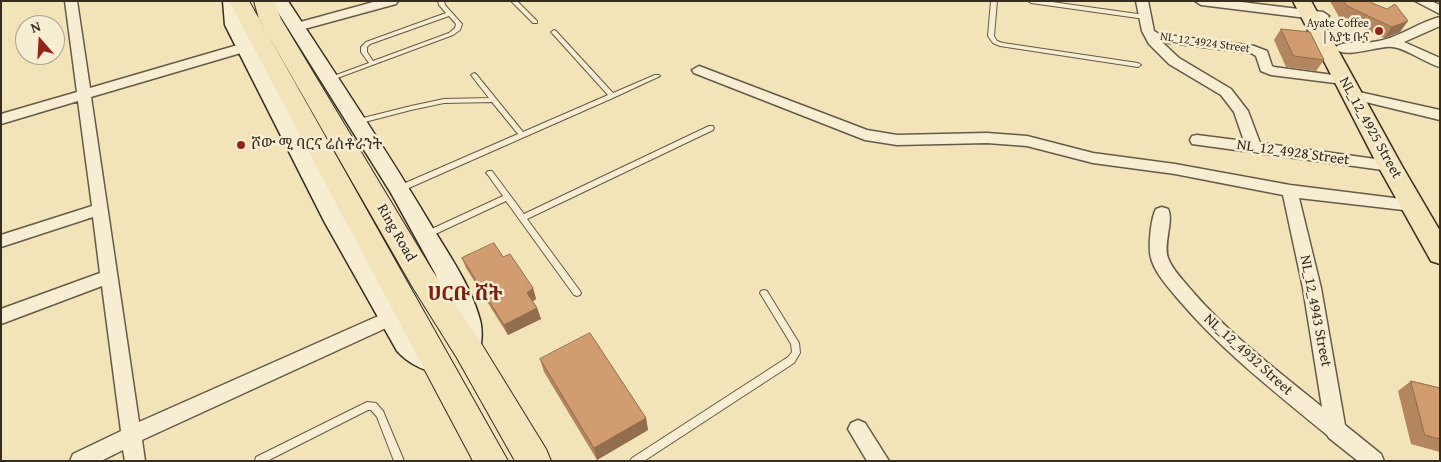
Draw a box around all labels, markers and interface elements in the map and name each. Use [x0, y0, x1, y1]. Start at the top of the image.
north arrow [15, 15, 65, 65]
text: N [28, 16, 43, 38]
place label: Ayate Coffee | አያቴ ቡና [1307, 17, 1369, 45]
marker: Ayate Coffee | አያቴ ቡና [1373, 25, 1385, 37]
street label: NL_12_4924 Street [1159, 30, 1251, 56]
street label: NL_12_4925 Street [1335, 74, 1405, 182]
place label: ሾው ሚ ባርና ሬስቶራንት [251, 136, 382, 154]
street label: NL_12_4928 Street [1236, 136, 1350, 170]
marker: ሾው ሚ ባርና ሬስቶራንት [235, 139, 247, 151]
street label: Ring Road [372, 201, 420, 265]
street label: NL_12_4943 Street [1295, 254, 1335, 368]
district label: ሀርቡ ሸት [428, 283, 502, 307]
street label: NL_12_4932 Street [1200, 310, 1296, 400]

